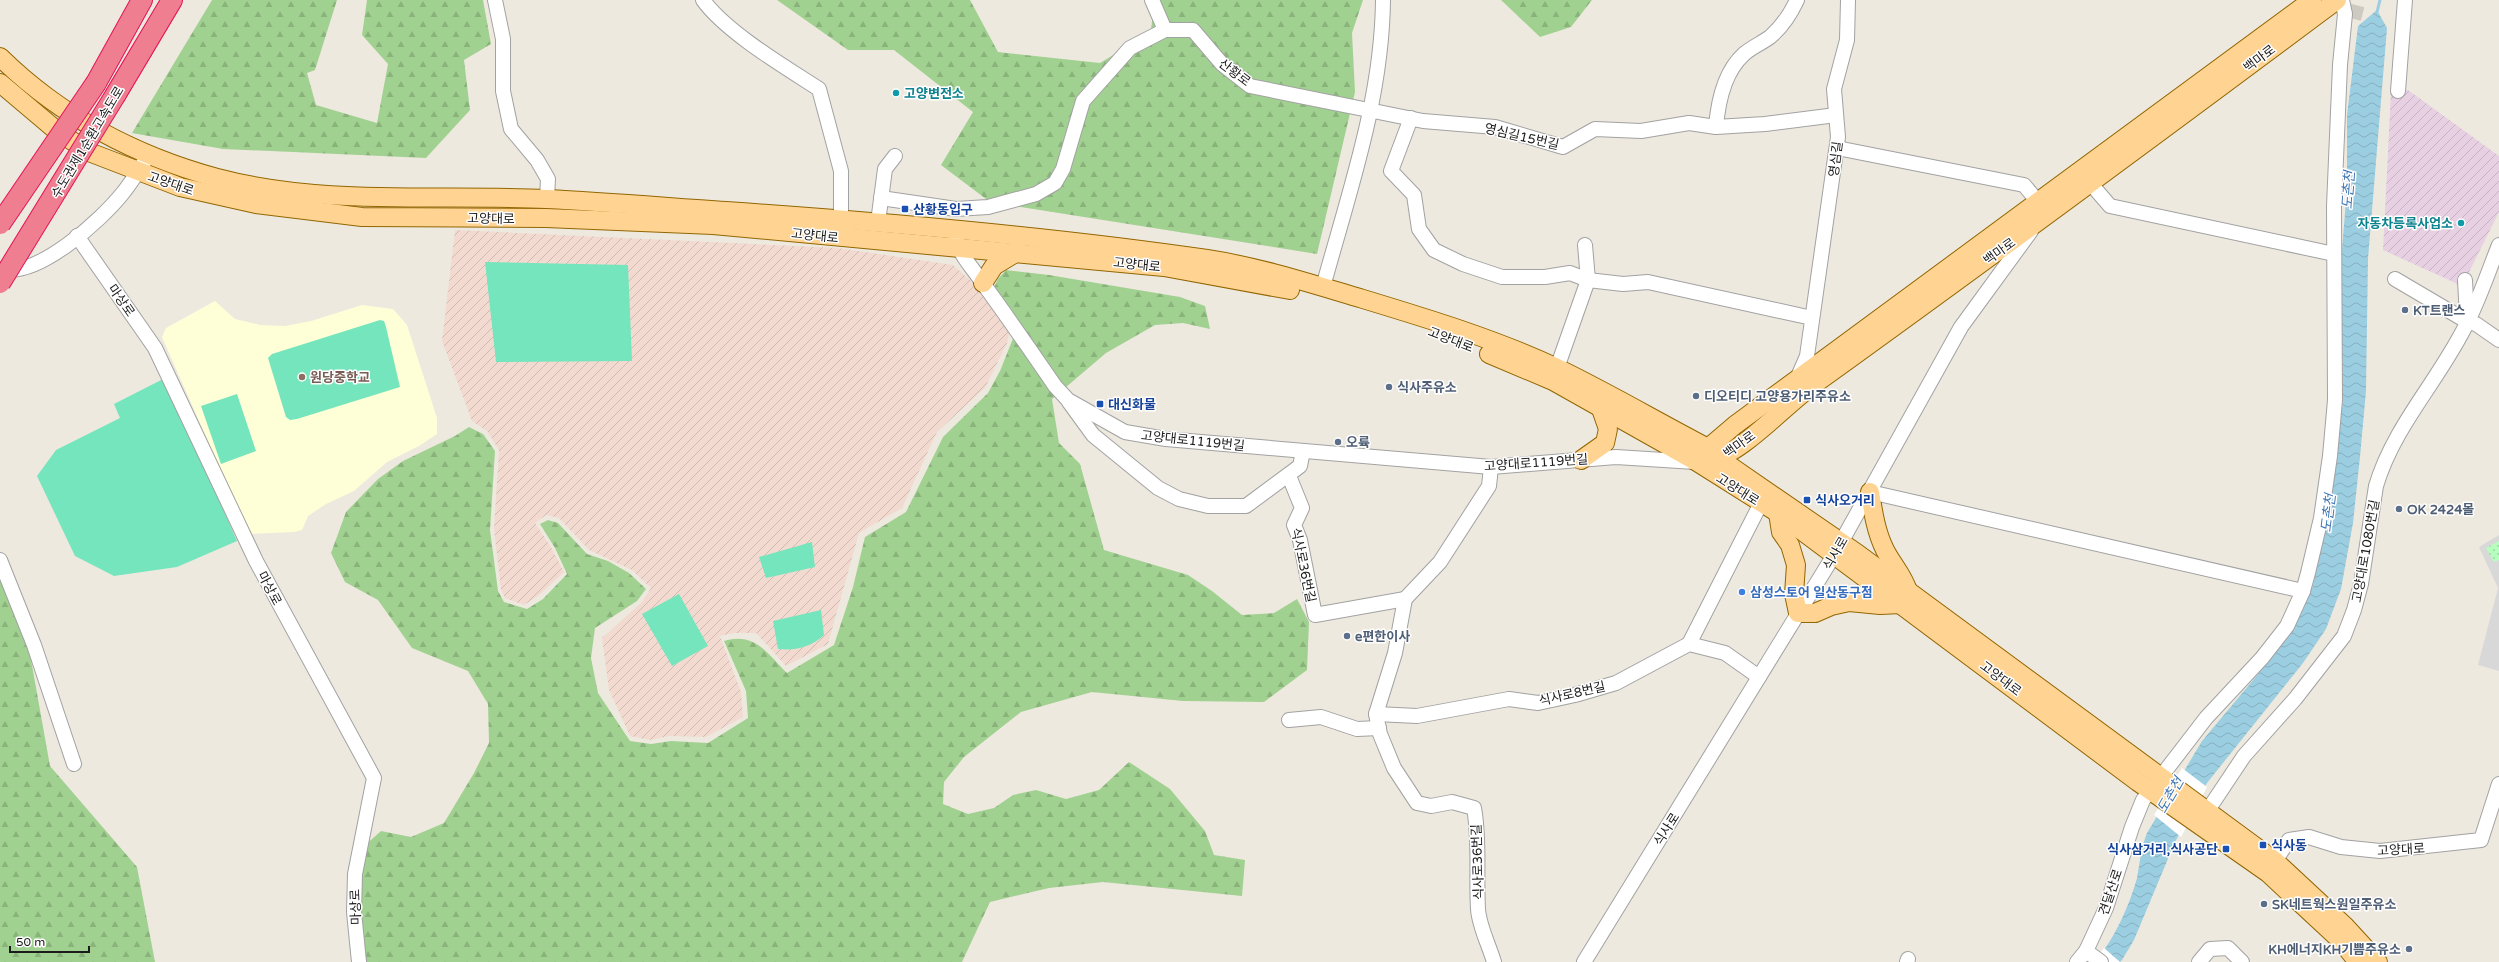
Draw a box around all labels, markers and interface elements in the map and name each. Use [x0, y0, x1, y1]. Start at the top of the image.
street label: 백마로 [2240, 42, 2279, 76]
street label: 산황로 [1215, 56, 1254, 90]
street label: 수도권제1순환고속도로 [48, 84, 128, 201]
place label: 고양변전소 [904, 86, 964, 102]
marker: 고양변전소 [891, 88, 901, 98]
street label: 영심길15번길 [1483, 121, 1561, 153]
street label: 영심길 [1826, 140, 1846, 178]
street label: 고양대로 [145, 169, 196, 199]
water label: 도촌천 [2339, 169, 2358, 210]
place label: 산황동입구 [913, 202, 973, 218]
marker: 산황동입구 [900, 204, 910, 214]
street label: 고양대로 [467, 211, 515, 227]
place label: 자동차등록사업소 [2357, 216, 2453, 232]
marker: 자동차등록사업소 [2456, 218, 2466, 228]
street label: 고양대로 [790, 226, 840, 246]
street label: 백마로 [1980, 235, 2019, 269]
street label: 고양대로 [1112, 255, 1162, 275]
street label: 마상로 [104, 281, 138, 320]
place label: KT트랜스 [2413, 303, 2466, 319]
marker: KT트랜스 [2400, 305, 2410, 315]
street label: 고양대로 [1425, 324, 1476, 356]
place label: 원당중학교 [310, 370, 370, 386]
marker: 원당중학교 [297, 372, 307, 382]
place label: 식사주유소 [1397, 380, 1457, 396]
marker: 식사주유소 [1384, 382, 1394, 392]
place label: 디오티디 고양용가리주유소 [1704, 389, 1851, 405]
marker: 디오티디 고양용가리주유소 [1691, 391, 1701, 401]
place label: 대신화물 [1108, 397, 1156, 413]
marker: 대신화물 [1095, 399, 1105, 409]
street label: 고양대로1119번길 [1140, 428, 1246, 454]
street label: 백마로 [1720, 428, 1759, 462]
place label: 오륙 [1346, 435, 1370, 451]
marker: 오륙 [1333, 437, 1343, 447]
street label: 고양대로1119번길 [1483, 451, 1589, 475]
street label: 고양대로 [1713, 470, 1762, 509]
water label: 도촌천 [2318, 492, 2339, 533]
place label: 식사오거리 [1815, 493, 1875, 509]
marker: 식사오거리 [1802, 495, 1812, 505]
street label: 고양대로1080번길 [2349, 498, 2383, 604]
place label: OK 2424몰 [2407, 502, 2474, 518]
marker: OK 2424몰 [2394, 504, 2404, 514]
street label: 식사로36번길 [1287, 526, 1319, 604]
street label: 식사로 [1820, 534, 1852, 573]
street label: 마상로 [254, 569, 285, 608]
place label: 삼성스토어 일산동구점 [1750, 585, 1873, 601]
marker: 삼성스토어 일산동구점 [1737, 587, 1747, 597]
place label: e편한이사 [1355, 629, 1410, 645]
marker: e편한이사 [1342, 631, 1352, 641]
street label: 고양대로 [1976, 658, 2024, 700]
street label: 식사로8번길 [1537, 679, 1607, 709]
water label: 도촌천 [2153, 773, 2188, 816]
street label: 식사로 [1651, 810, 1683, 849]
street label: 식사로36번길 [1469, 824, 1487, 900]
place label: 식사동 [2271, 838, 2307, 854]
marker: 식사동 [2258, 840, 2268, 850]
street label: 고양대로 [2377, 841, 2425, 859]
place label: 식사삼거리,식사공단 [2107, 842, 2218, 858]
marker: 식사삼거리,식사공단 [2221, 844, 2231, 854]
street label: 견달산로 [2096, 867, 2126, 918]
street label: 마상로 [347, 889, 365, 925]
place label: SK네트웍스원일주유소 [2272, 897, 2396, 913]
marker: SK네트웍스원일주유소 [2259, 899, 2269, 909]
scale bar [10, 928, 89, 954]
text: 50 m [16, 935, 45, 949]
place label: KH에너지KH기쁨주유소 [2268, 942, 2401, 958]
marker: KH에너지KH기쁨주유소 [2404, 944, 2414, 954]

